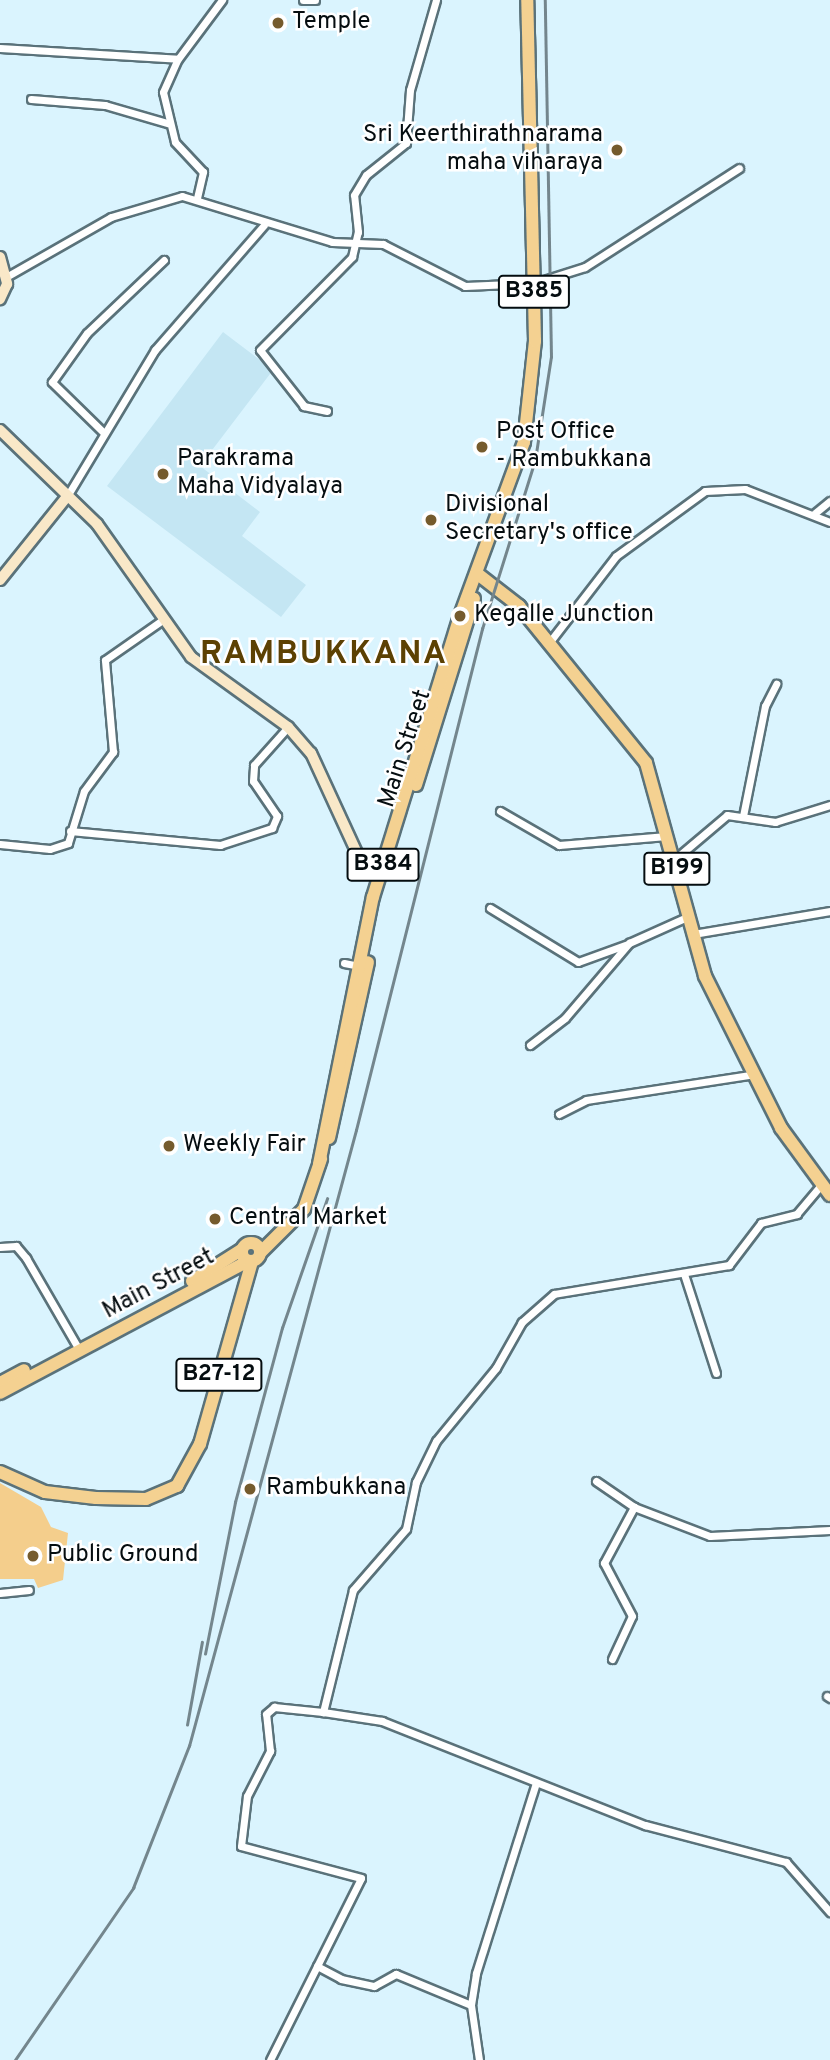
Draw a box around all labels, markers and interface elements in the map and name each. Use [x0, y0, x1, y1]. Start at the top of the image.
place label: Temple [292, 9, 370, 37]
marker: Temple [270, 15, 286, 31]
place label: Sri Keerthirathnarama maha viharaya [363, 122, 603, 178]
marker: Sri Keerthirathnarama maha viharaya [609, 142, 625, 158]
road number: B385 [497, 272, 571, 312]
place label: Post Office - Rambukkana [496, 419, 651, 475]
marker: Post Office - Rambukkana [474, 439, 490, 455]
place label: Parakrama Maha Vidyalaya [177, 446, 344, 502]
marker: Parakrama Maha Vidyalaya [155, 466, 171, 482]
place label: Divisional Secretary's office [445, 492, 633, 548]
marker: Divisional Secretary's office [423, 512, 439, 528]
place label: Kegalle Junction [474, 602, 654, 630]
marker: Kegalle Junction [452, 608, 468, 624]
district label: RAMBUKKANA [201, 636, 447, 674]
street label: Main Street [373, 686, 439, 812]
road number: B384 [346, 846, 420, 884]
road number: B199 [642, 849, 712, 888]
place label: Weekly Fair [183, 1132, 306, 1160]
marker: Weekly Fair [161, 1138, 177, 1154]
place label: Central Market [229, 1205, 387, 1233]
marker: Central Market [207, 1211, 223, 1227]
street label: Main Street [98, 1244, 220, 1326]
road number: B27-12 [175, 1356, 263, 1394]
place label: Rambukkana [266, 1475, 406, 1503]
marker: Rambukkana [240, 1479, 260, 1499]
place label: Public Ground [47, 1542, 198, 1570]
marker: Public Ground [25, 1548, 41, 1564]

